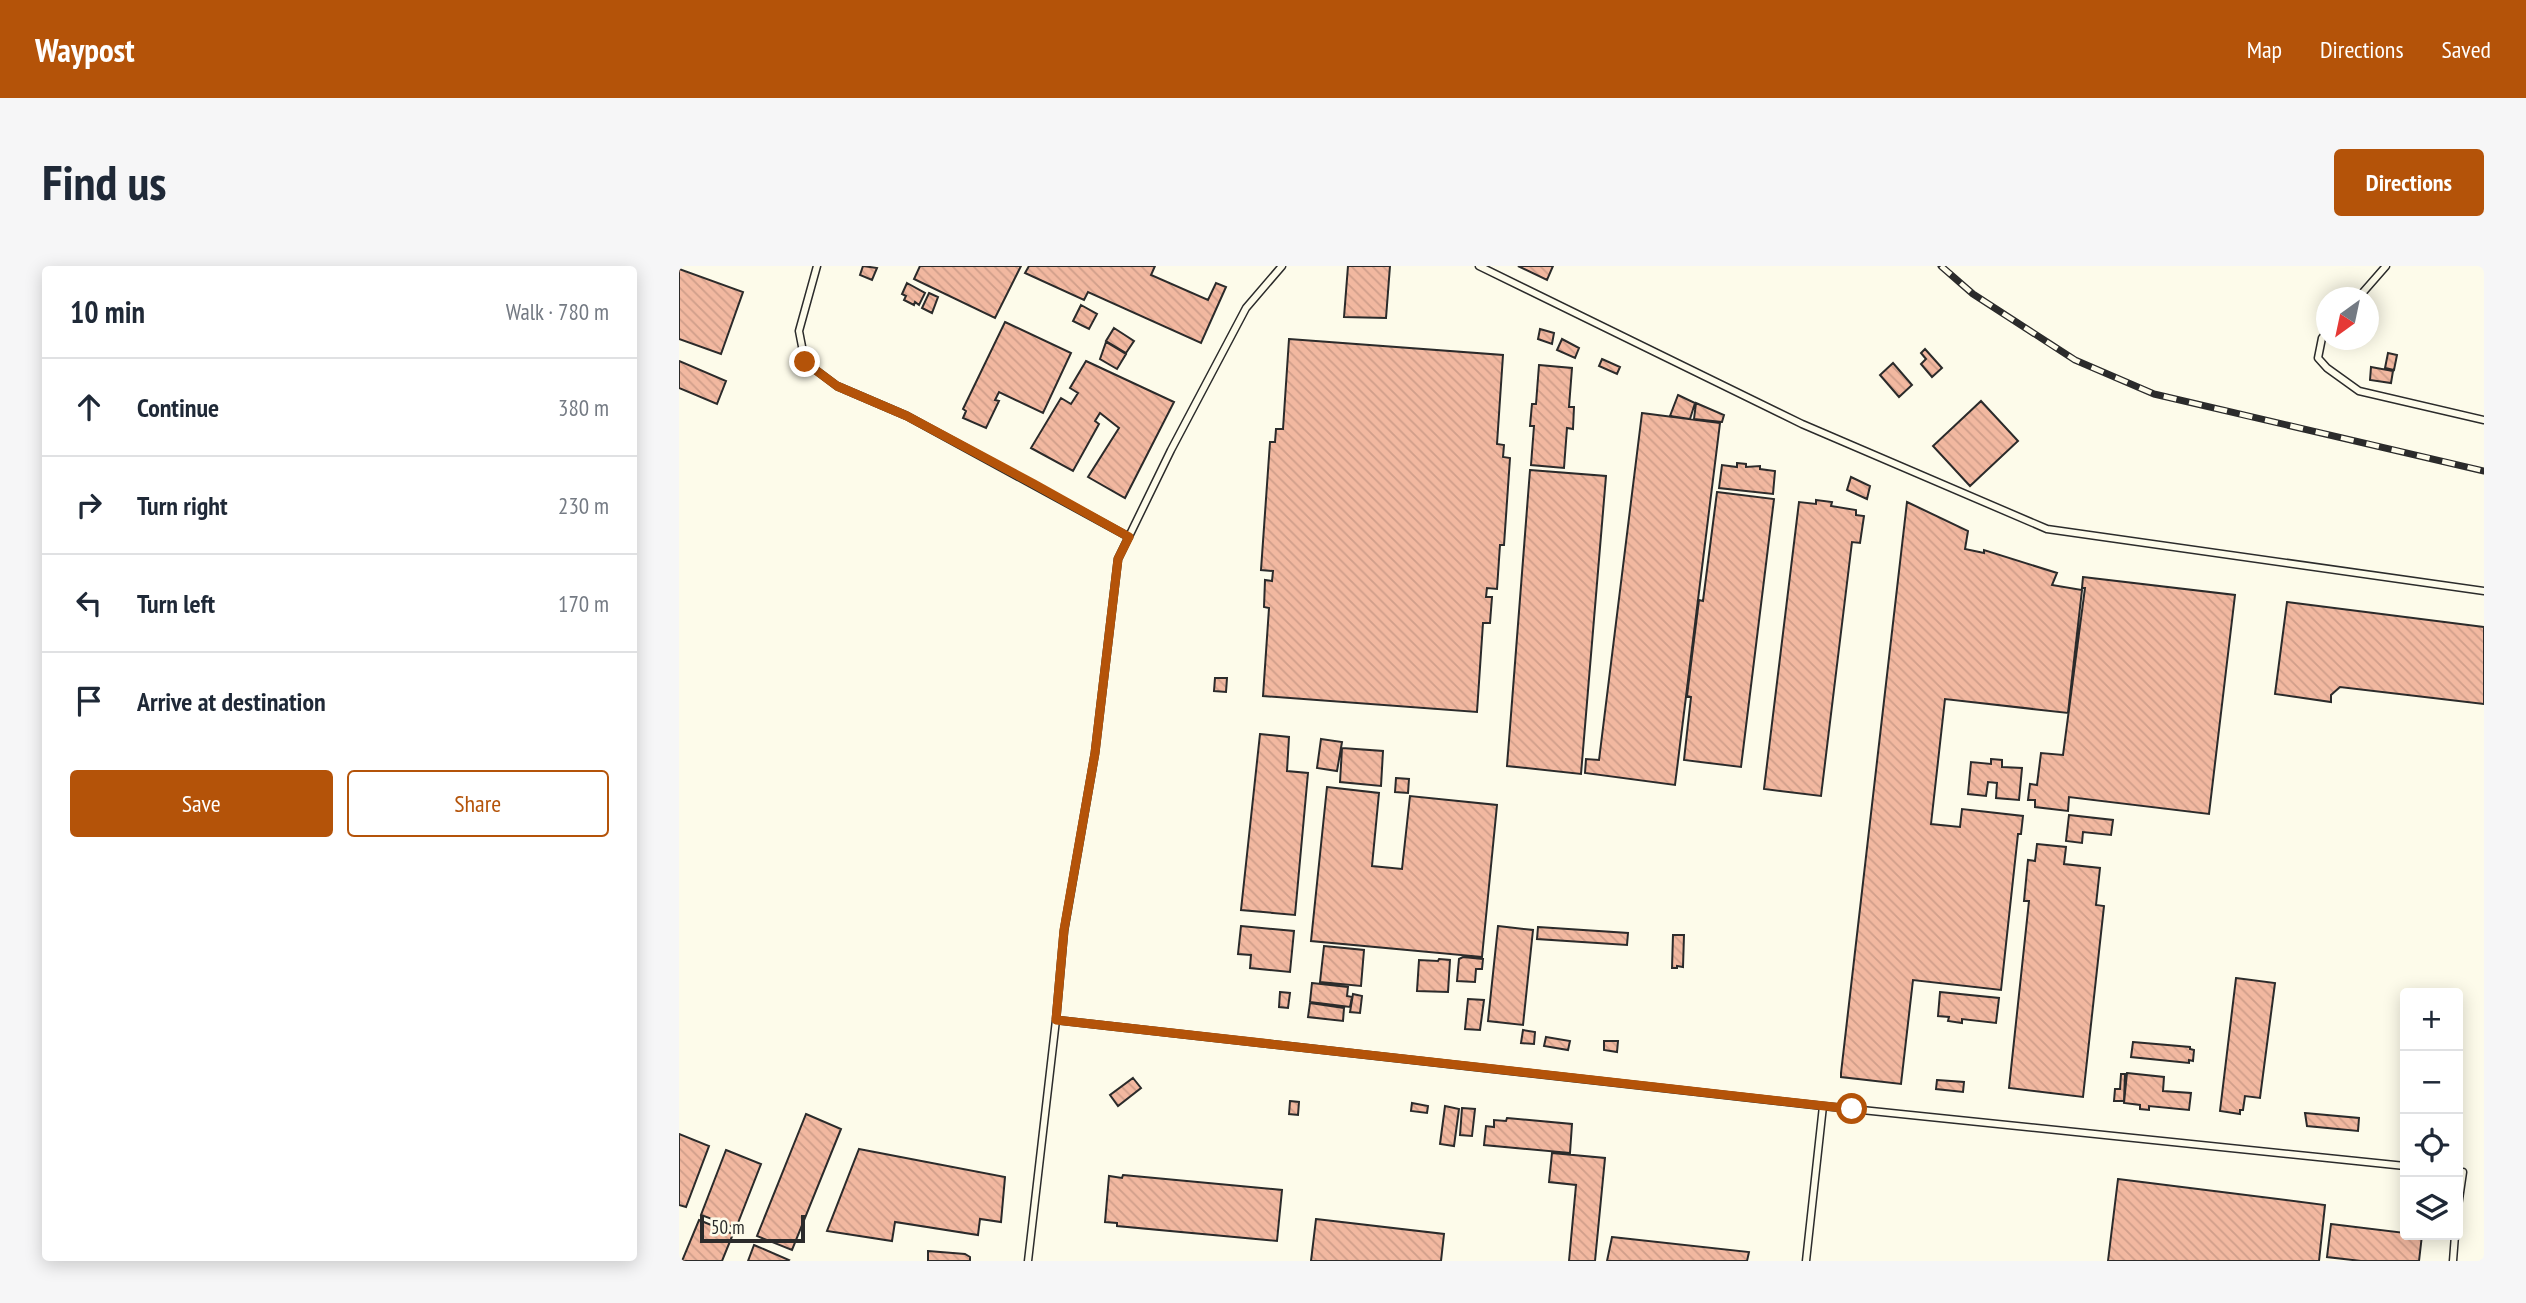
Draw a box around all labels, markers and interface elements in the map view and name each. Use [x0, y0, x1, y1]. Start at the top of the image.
text: Waypost [35, 28, 135, 71]
text: Map [2247, 34, 2282, 65]
text: Directions [2320, 34, 2404, 65]
text: Saved [2442, 34, 2491, 65]
button: Directions [2334, 149, 2484, 216]
text: Find us [42, 150, 166, 214]
north arrow [2316, 287, 2379, 350]
text: 10 min [70, 292, 145, 331]
text: Walk · 780 m [506, 297, 609, 326]
route end [789, 346, 820, 377]
icon: ahead [70, 388, 108, 426]
text: Continue [137, 391, 219, 424]
text: 380 m [558, 393, 609, 422]
icon: right [70, 486, 108, 524]
text: Turn right [137, 489, 228, 522]
text: 230 m [558, 491, 609, 520]
icon: left [70, 584, 108, 622]
text: Turn left [137, 587, 215, 620]
text: 170 m [558, 589, 609, 618]
icon: arrive [70, 682, 108, 720]
text: Arrive at destination [137, 685, 326, 718]
button: Save [70, 770, 333, 837]
button: Share [347, 770, 609, 837]
map controls [2400, 988, 2463, 1240]
button: + [2400, 988, 2463, 1051]
button: − [2400, 1051, 2463, 1114]
route start [1836, 1093, 1867, 1124]
button: locate [2400, 1114, 2463, 1177]
button: layers [2400, 1177, 2463, 1240]
scale bar [700, 1212, 805, 1244]
text: 50 m [711, 1215, 745, 1239]

